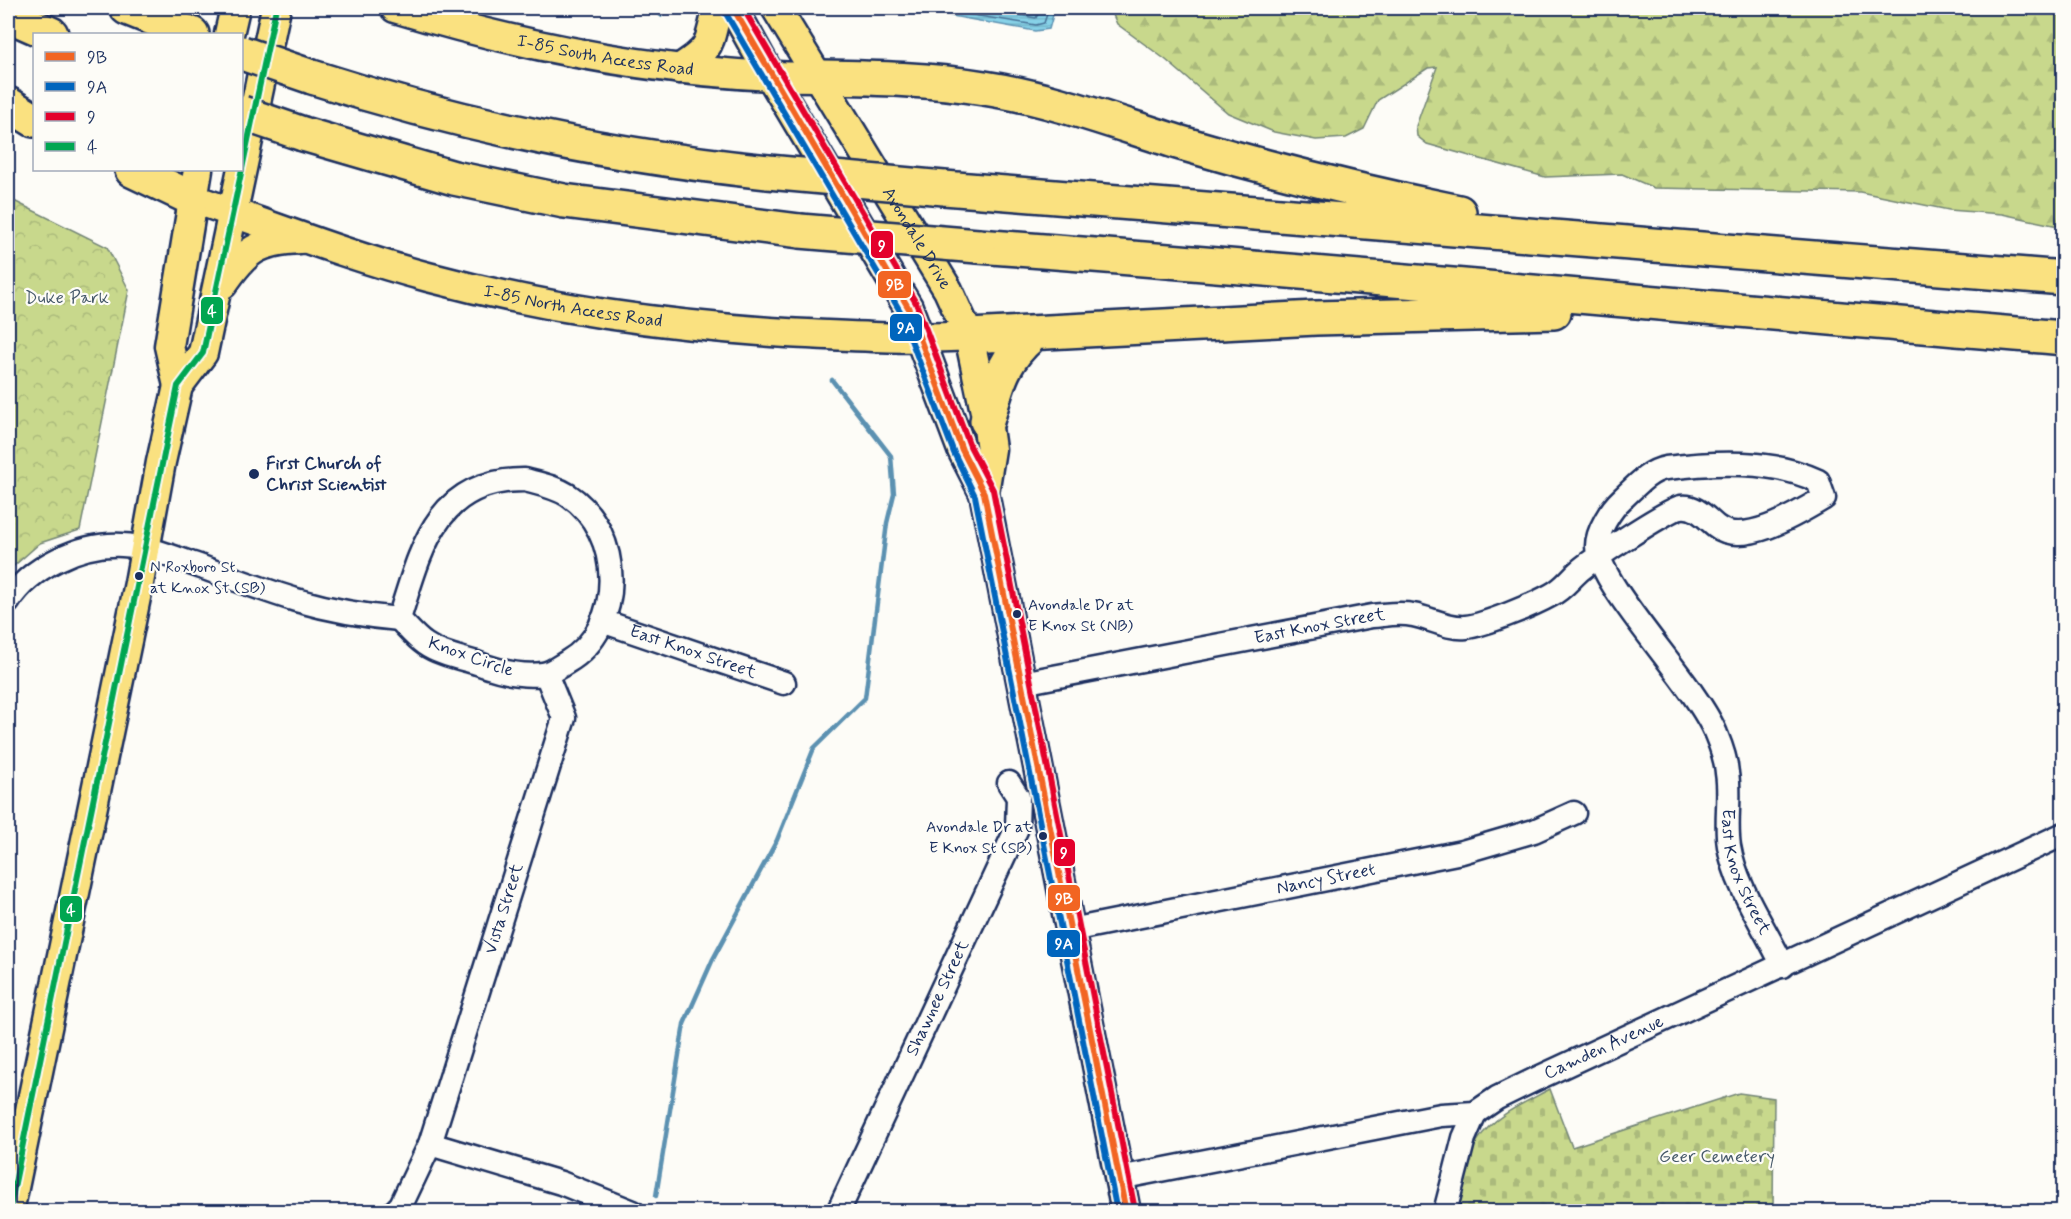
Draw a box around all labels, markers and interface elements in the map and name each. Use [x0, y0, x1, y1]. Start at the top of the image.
street label: I-85 South Access Road [515, 29, 695, 82]
legend [33, 33, 243, 171]
text: 9B [87, 46, 107, 70]
text: 9A [87, 76, 108, 100]
text: 9 [87, 106, 96, 130]
text: 4 [87, 136, 97, 160]
street label: Avondale Drive [876, 183, 957, 294]
line badge: 9 [870, 230, 894, 259]
text: 9 [878, 236, 886, 257]
line badge: 9B [877, 270, 912, 299]
text: 9B [886, 275, 904, 296]
street label: I-85 North Access Road [481, 279, 664, 334]
park label: Duke Park [25, 286, 109, 310]
line badge: 4 [200, 296, 224, 325]
text: 4 [207, 301, 217, 322]
line badge: 9A [889, 313, 923, 342]
text: 9A [897, 318, 915, 339]
place label: First Church of Christ Scientist [266, 452, 387, 497]
marker: First Church of Christ Scientist [247, 467, 261, 481]
place label: N Roxboro St at Knox St (SB) [150, 557, 266, 599]
marker: N Roxboro St at Knox St (SB) [133, 570, 145, 582]
place label: Avondale Dr at E Knox St (NB) [1028, 595, 1135, 637]
street label: East Knox Street [1252, 603, 1387, 650]
marker: Avondale Dr at E Knox St (NB) [1011, 608, 1023, 620]
street label: East Knox Street [626, 619, 760, 685]
street label: Knox Circle [425, 631, 517, 683]
street label: East Knox Street [1715, 808, 1777, 939]
place label: Avondale Dr at E Knox St (SB) [926, 817, 1033, 859]
marker: Avondale Dr at E Knox St (SB) [1037, 830, 1049, 842]
line badge: 9 [1053, 838, 1076, 867]
text: 9 [1060, 843, 1068, 864]
street label: Nancy Street [1274, 858, 1378, 901]
street label: Vista Street [479, 860, 530, 957]
line badge: 9B [1047, 884, 1081, 912]
text: 9B [1055, 889, 1073, 910]
line badge: 4 [59, 895, 83, 923]
text: 4 [66, 900, 76, 921]
line badge: 9A [1046, 929, 1081, 958]
text: 9A [1055, 934, 1073, 955]
street label: Shawnee Street [900, 936, 975, 1060]
street label: Camden Avenue [1540, 1009, 1668, 1086]
park label: Geer Cemetery [1659, 1145, 1775, 1169]

